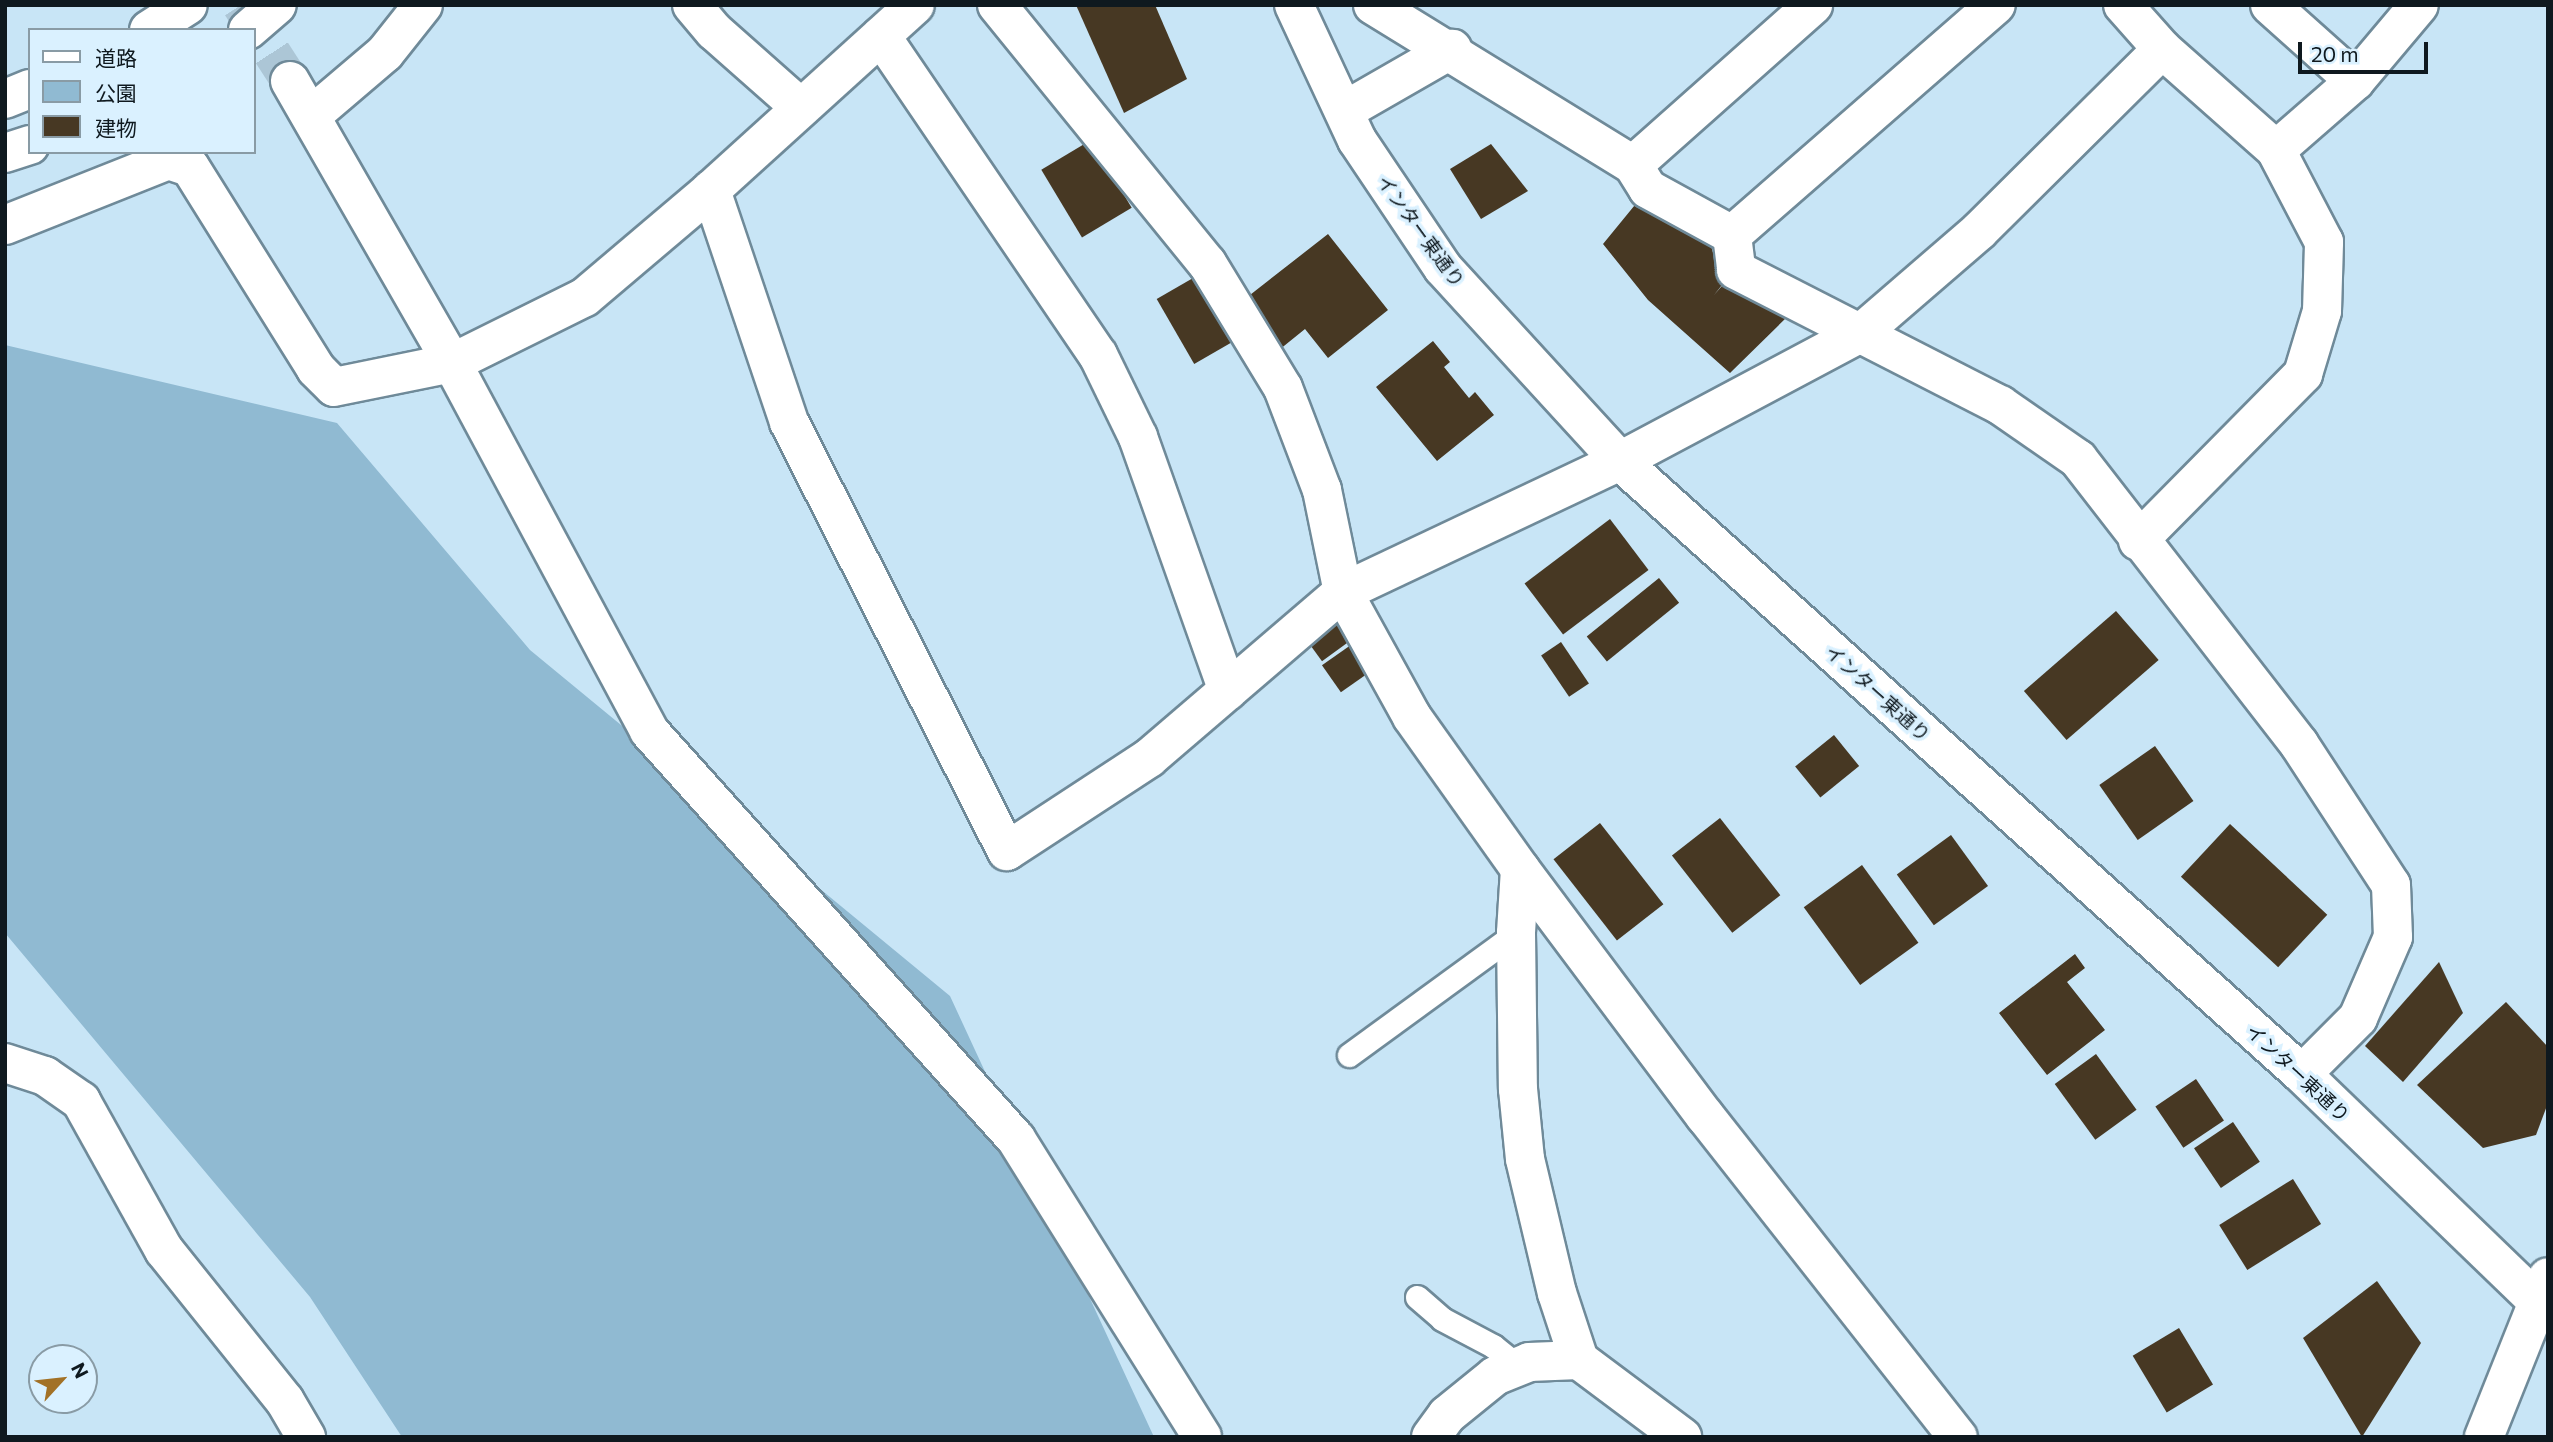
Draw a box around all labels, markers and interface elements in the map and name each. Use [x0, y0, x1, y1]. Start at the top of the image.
legend [28, 28, 256, 154]
scale bar [2301, 28, 2430, 72]
text: 20 m [2311, 41, 2359, 66]
text: 道路 [95, 45, 137, 70]
text: 公園 [95, 80, 137, 105]
text: 建物 [95, 115, 137, 140]
street label: インター東通り [1373, 170, 1469, 292]
street label: インター東通り [1821, 640, 1935, 746]
street label: インター東通り [2242, 1019, 2354, 1127]
north arrow [28, 1344, 98, 1414]
text: N [67, 1359, 94, 1382]

